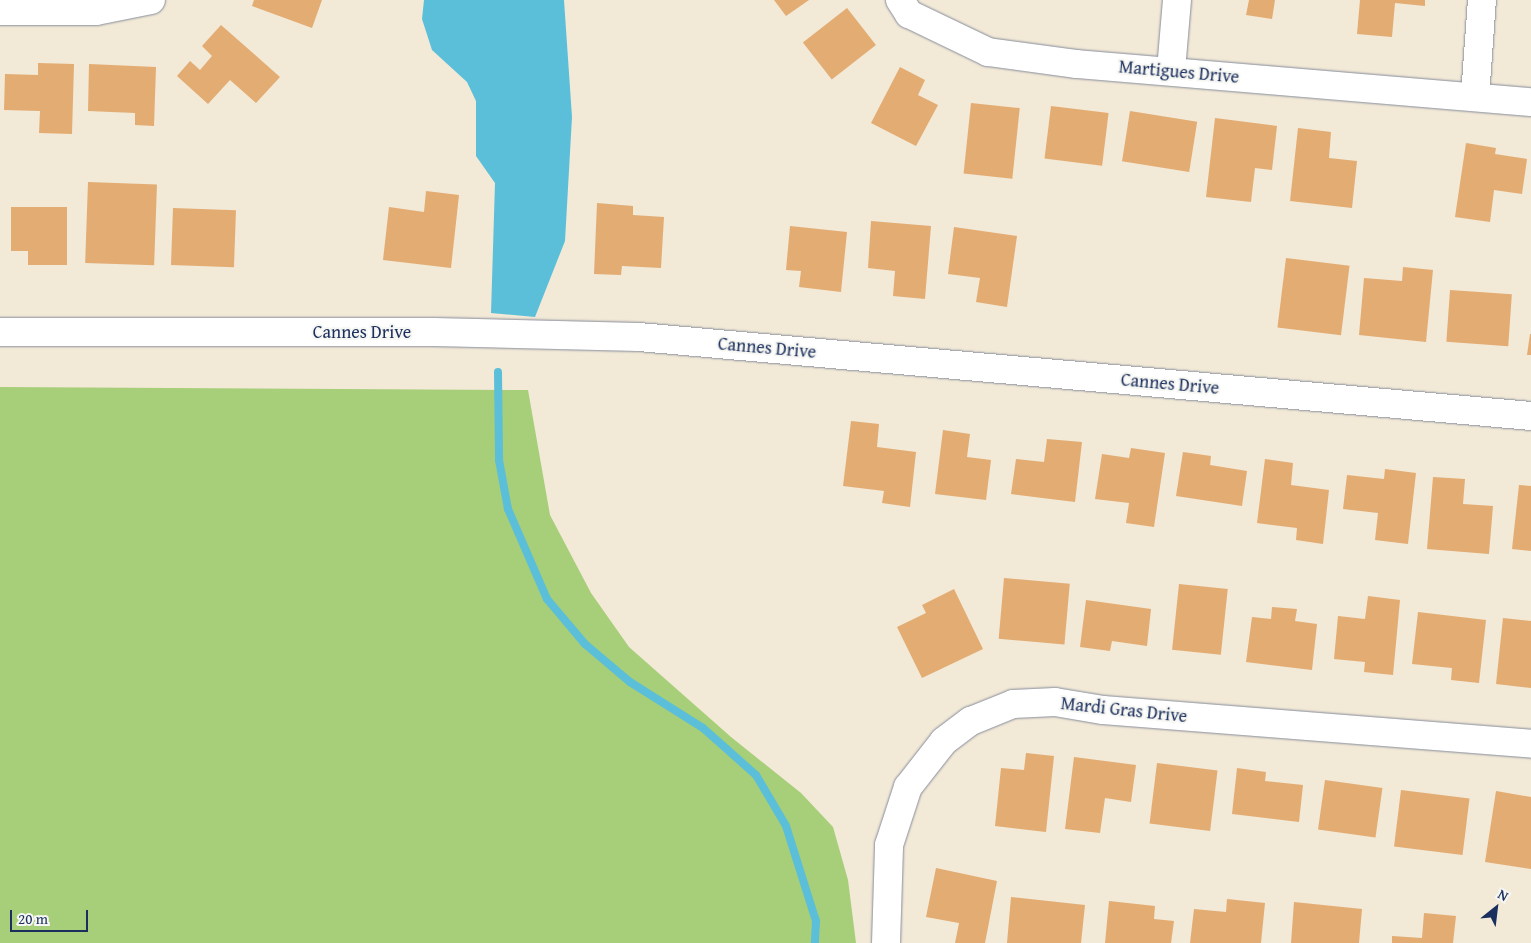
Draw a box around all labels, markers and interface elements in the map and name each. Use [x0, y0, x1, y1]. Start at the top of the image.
street label: Martigues Drive [1118, 56, 1240, 88]
street label: Cannes Drive [313, 321, 411, 343]
street label: Cannes Drive [717, 333, 817, 363]
street label: Cannes Drive [1120, 369, 1220, 399]
street label: Mardi Gras Drive [1060, 693, 1188, 727]
north arrow [1471, 883, 1521, 933]
text: N [1494, 884, 1512, 906]
scale bar [12, 900, 90, 932]
text: 20 m [18, 908, 48, 929]

